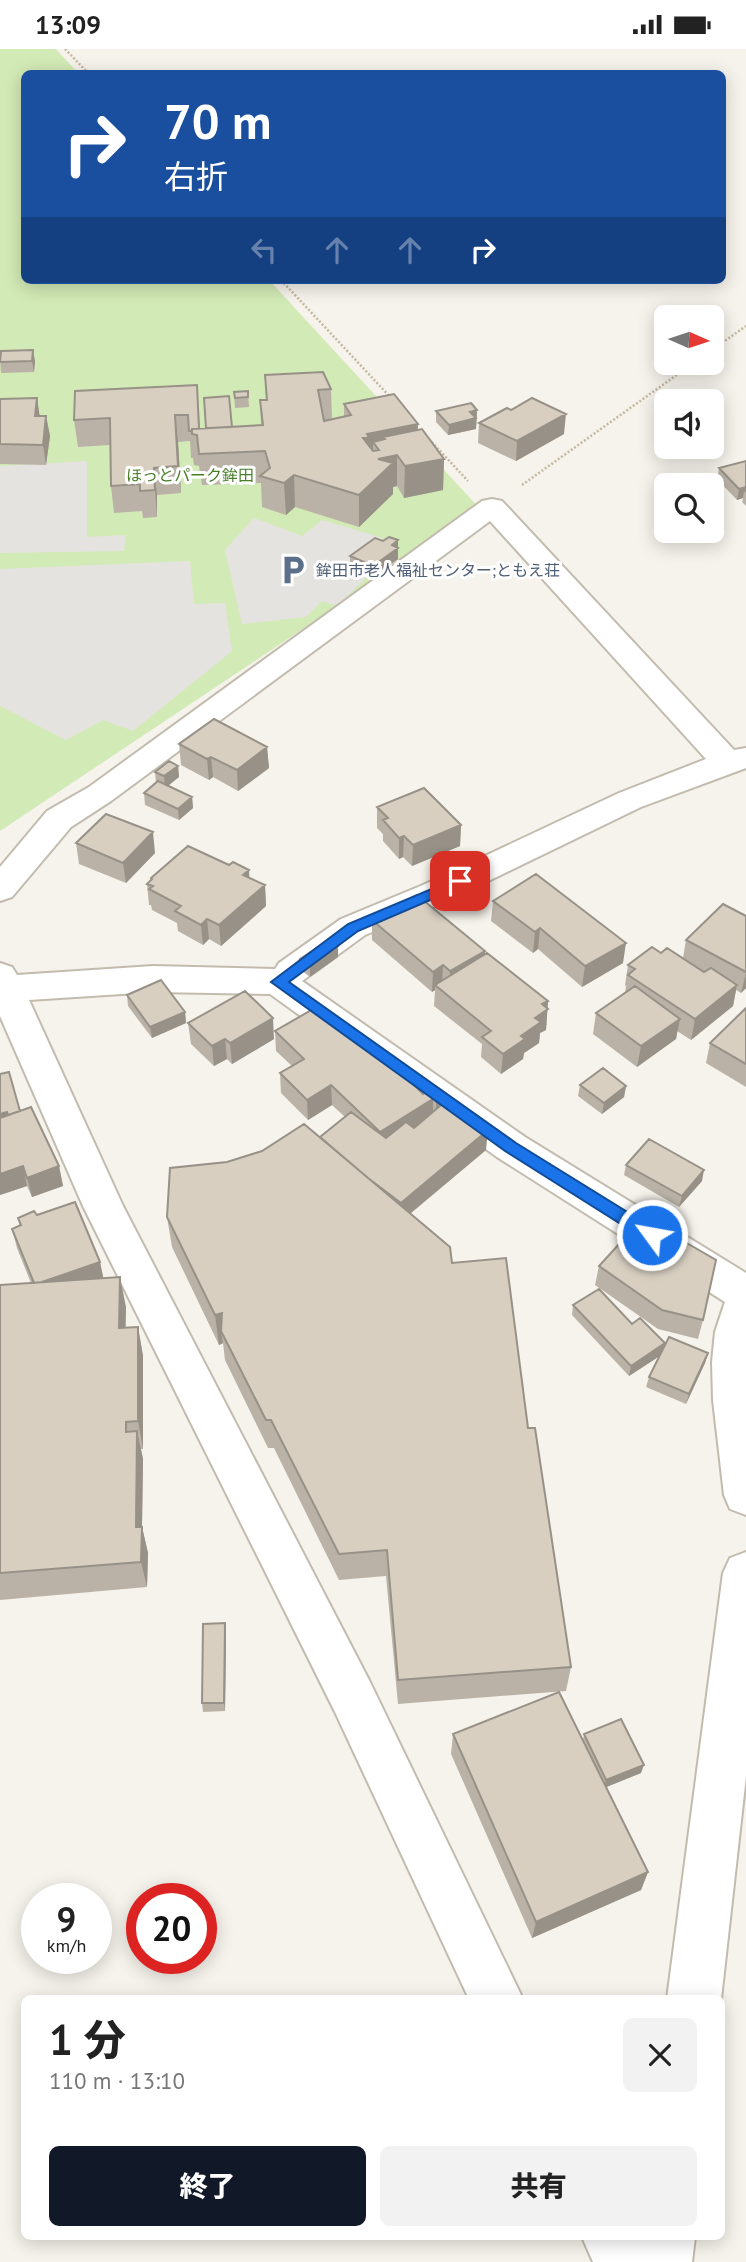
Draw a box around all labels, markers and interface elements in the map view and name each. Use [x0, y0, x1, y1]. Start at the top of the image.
text: 13:09 [35, 8, 101, 41]
text: 70 m [164, 89, 271, 153]
icon: right [49, 98, 140, 189]
text: 右折 [164, 155, 228, 197]
icon: left [245, 231, 283, 269]
icon: ahead [318, 231, 356, 269]
icon: ahead [391, 231, 429, 269]
icon: right [464, 231, 502, 269]
north arrow [654, 305, 724, 375]
map controls [654, 305, 724, 543]
button: sound [654, 389, 724, 459]
park label: ほっとパーク鉾田 [126, 465, 254, 485]
button: search [654, 473, 724, 543]
parking icon: 鉾田市老人福祉センター;ともえ荘 [276, 553, 310, 587]
place label: 鉾田市老人福祉センター;ともえ荘 [316, 560, 560, 580]
pin [430, 851, 490, 911]
icon: arrive [441, 862, 479, 900]
position arrow [615, 1198, 689, 1272]
speed limit sign: 20 [126, 1883, 217, 1974]
text: 9 [57, 1896, 76, 1942]
text: km/h [47, 1934, 86, 1957]
text: 1 分 [49, 2012, 125, 2067]
button: close [623, 2018, 697, 2092]
text: 110 m · 13:10 [49, 2066, 185, 2095]
button: 終了 [49, 2146, 366, 2226]
button: 共有 [380, 2146, 697, 2226]

